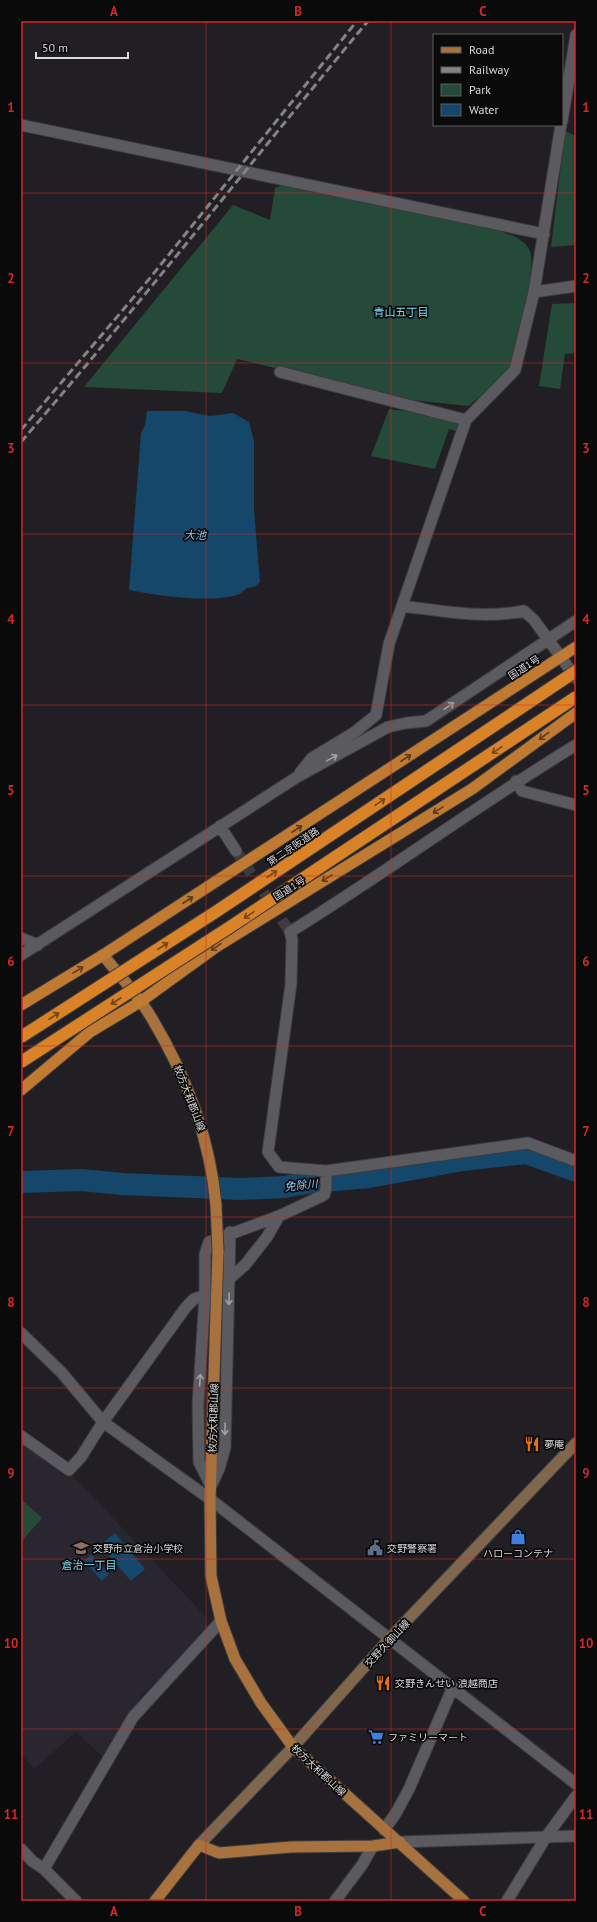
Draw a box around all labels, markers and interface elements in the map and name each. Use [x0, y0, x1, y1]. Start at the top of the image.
text: A [110, 3, 118, 20]
text: B [294, 3, 302, 20]
text: C [479, 3, 487, 20]
scale bar [36, 34, 128, 60]
legend [433, 34, 563, 126]
text: 50 m [42, 40, 68, 55]
text: Road [469, 42, 494, 57]
text: Railway [469, 62, 509, 77]
text: Park [469, 82, 491, 97]
text: 1 [7, 99, 15, 116]
text: 1 [582, 99, 590, 116]
text: Water [469, 102, 499, 117]
text: 2 [7, 270, 15, 287]
text: 2 [582, 270, 590, 287]
district label: 青山五丁目 [374, 305, 429, 319]
text: 3 [7, 440, 15, 457]
text: 3 [582, 440, 590, 457]
water label: 大池 [184, 528, 207, 542]
text: 4 [7, 611, 15, 628]
text: 4 [582, 611, 590, 628]
street label: 国道1号 [506, 652, 543, 683]
one-way arrow [443, 701, 454, 710]
one-way arrow [539, 732, 550, 741]
one-way arrow [492, 746, 503, 754]
one-way arrow [326, 754, 338, 761]
one-way arrow [400, 754, 411, 762]
text: 5 [7, 782, 15, 799]
text: 5 [582, 782, 590, 799]
one-way arrow [374, 798, 385, 806]
one-way arrow [432, 807, 444, 815]
street label: 第二京阪道路 [265, 824, 322, 869]
one-way arrow [291, 825, 302, 833]
one-way arrow [266, 870, 277, 878]
street label: 国道1号 [271, 874, 308, 903]
one-way arrow [321, 875, 333, 883]
one-way arrow [182, 895, 193, 904]
one-way arrow [243, 910, 254, 919]
one-way arrow [157, 941, 169, 949]
one-way arrow [211, 943, 222, 951]
text: 6 [7, 953, 15, 970]
text: 6 [582, 953, 590, 970]
one-way arrow [72, 965, 84, 973]
one-way arrow [110, 997, 122, 1005]
one-way arrow [48, 1012, 59, 1020]
street label: 枚方大和郡山線 [171, 1063, 208, 1133]
text: 7 [7, 1123, 15, 1140]
text: 7 [582, 1123, 590, 1140]
water label: 免除川 [284, 1176, 319, 1194]
one-way arrow [225, 1292, 232, 1305]
text: 8 [7, 1294, 15, 1311]
text: 8 [582, 1294, 590, 1311]
one-way arrow [196, 1374, 203, 1387]
street label: 枚方大和郡山線 [206, 1383, 221, 1453]
one-way arrow [222, 1422, 229, 1435]
restaurant icon: 夢庵 [523, 1435, 541, 1453]
place label: 夢庵 [544, 1438, 564, 1451]
text: 9 [7, 1465, 15, 1482]
text: 9 [582, 1465, 590, 1482]
shop icon: ハローコンテナ [509, 1528, 527, 1546]
school or university icon: 交野市立倉治小学校 [72, 1539, 90, 1557]
public building icon: 交野警察署 [366, 1539, 384, 1557]
place label: 交野市立倉治小学校 [93, 1542, 183, 1555]
place label: 交野警察署 [387, 1542, 437, 1555]
place label: ハローコンテナ [483, 1547, 553, 1560]
district label: 倉治一丁目 [62, 1558, 117, 1572]
street label: 交野久御山線 [362, 1617, 413, 1670]
text: 10 [4, 1635, 18, 1652]
text: 10 [579, 1635, 593, 1652]
restaurant icon: 交野きんせい 浪越商店 [374, 1674, 392, 1692]
place label: 交野きんせい 浪越商店 [395, 1677, 498, 1690]
supermarket icon: ファミリーマート [367, 1728, 385, 1746]
place label: ファミリーマート [388, 1731, 468, 1744]
street label: 枚方大和郡山線 [289, 1742, 349, 1799]
text: 11 [4, 1806, 18, 1823]
text: 11 [579, 1806, 593, 1823]
text: A [110, 1903, 118, 1920]
text: B [294, 1903, 302, 1920]
text: C [479, 1903, 487, 1920]

